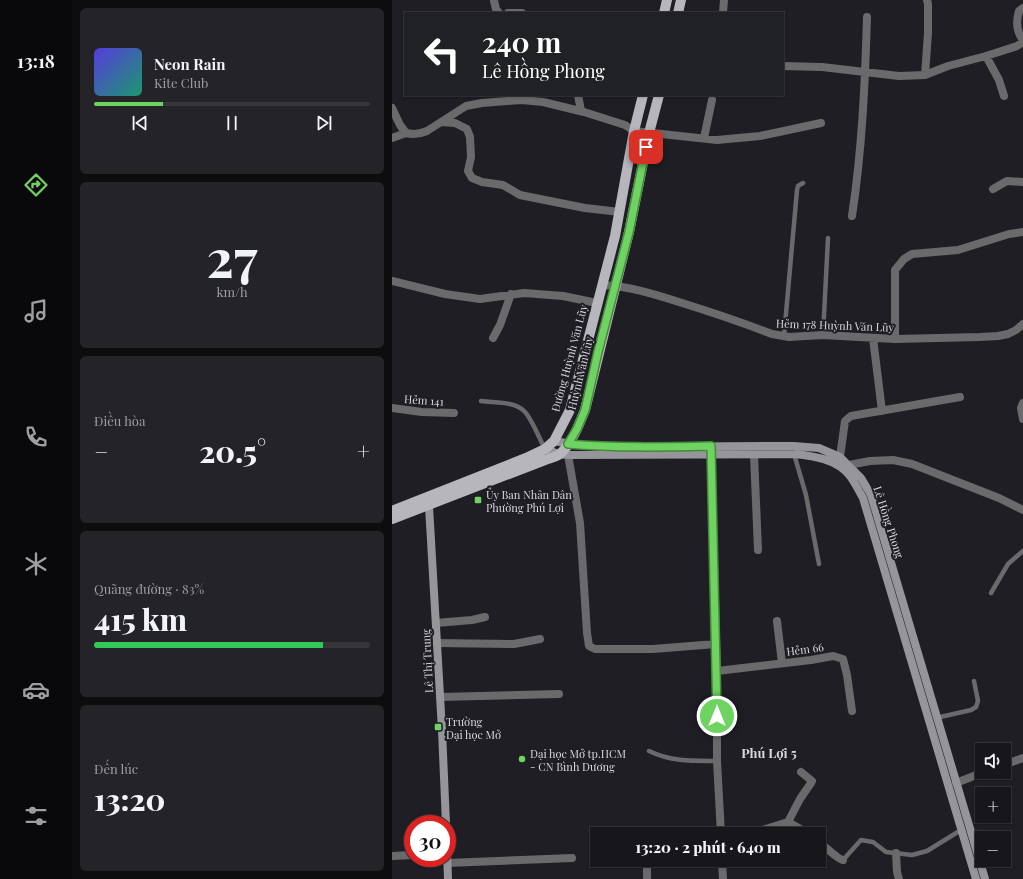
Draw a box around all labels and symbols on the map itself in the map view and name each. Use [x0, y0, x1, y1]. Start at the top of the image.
pin [629, 130, 663, 164]
street label: Đường Huỳnh Văn Lũy [548, 303, 590, 413]
street label: Hẻm 178 Huỳnh Văn Lũy [776, 315, 895, 335]
street label: Huỳnh Văn Lũy [564, 335, 596, 411]
street label: Hẻm 141 [404, 391, 444, 409]
street label: Lê Hồng Phong [870, 484, 909, 560]
place label: Ủy Ban Nhân Dân Phường Phú Lợi [486, 487, 572, 515]
marker: Ủy Ban Nhân Dân Phường Phú Lợi [473, 495, 483, 505]
street label: Lê Thị Trung [418, 629, 436, 693]
street label: Hẻm 66 [785, 639, 825, 659]
position arrow [696, 695, 738, 737]
place label: Trường Đại học Mở [446, 714, 501, 742]
marker: Trường Đại học Mở [433, 722, 443, 732]
district label: Phú Lợi 5 [741, 744, 797, 761]
place label: Đại học Mở tp.HCM - CN Bình Dương [530, 746, 626, 774]
marker: Đại học Mở tp.HCM - CN Bình Dương [517, 754, 527, 764]
speed limit sign: 30 [404, 815, 456, 867]

